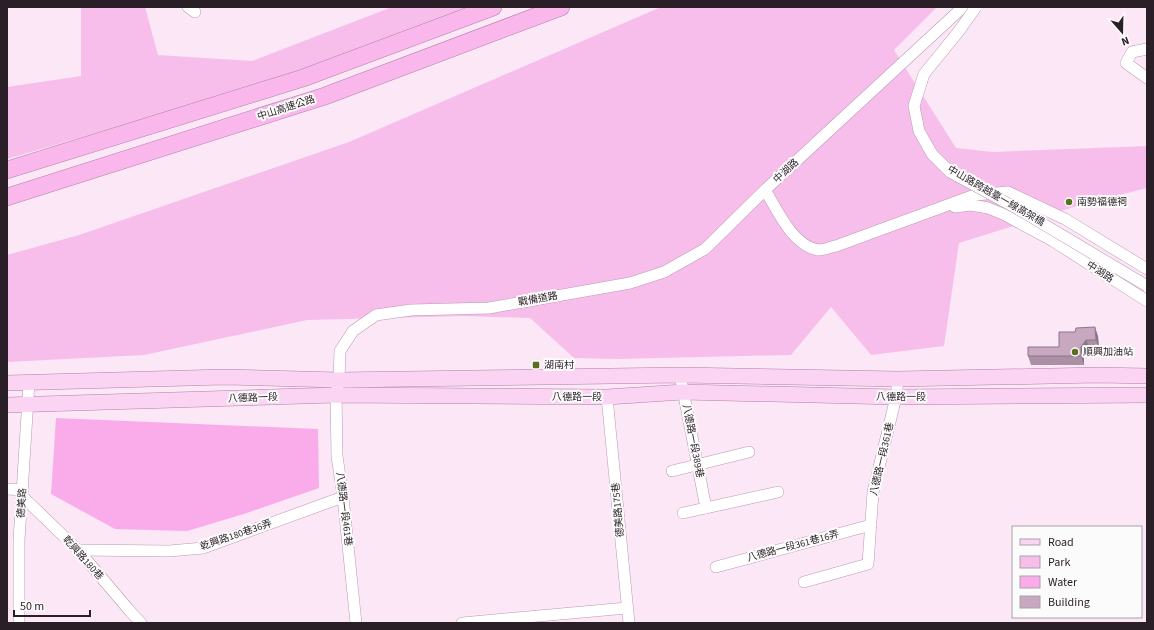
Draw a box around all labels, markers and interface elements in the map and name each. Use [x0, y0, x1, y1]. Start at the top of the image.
north arrow [1102, 12, 1142, 52]
text: N [1119, 33, 1131, 49]
street label: 中山高速公路 [255, 92, 317, 124]
street label: 中湖路 [770, 156, 802, 186]
street label: 中山路跨越臺一線高架橋 [945, 162, 1047, 230]
place label: 南勢福德祠 [1077, 195, 1127, 209]
marker: 南勢福德祠 [1064, 197, 1074, 207]
street label: 中湖路 [1084, 258, 1116, 286]
street label: 戰備道路 [517, 289, 559, 309]
place label: 順興加油站 [1083, 345, 1133, 359]
marker: 順興加油站 [1070, 347, 1080, 357]
place label: 湖南村 [544, 358, 574, 372]
marker: 湖南村 [531, 360, 541, 370]
street label: 八德路一段 [228, 390, 278, 406]
street label: 八德路一段 [552, 390, 602, 404]
street label: 八德路一段 [876, 390, 926, 404]
street label: 八德路一段389巷 [679, 403, 707, 479]
street label: 八德路一段361巷 [867, 421, 897, 497]
street label: 八德路一段461巷 [332, 471, 356, 547]
street label: 德美路175巷 [609, 482, 627, 538]
street label: 德美路 [14, 488, 30, 518]
street label: 乾興路180巷36弄 [198, 516, 274, 554]
legend [1012, 526, 1142, 618]
street label: 八德路一段361巷16弄 [745, 527, 841, 565]
street label: 乾興路180巷 [59, 533, 107, 583]
text: Road [1048, 534, 1074, 551]
text: Park [1048, 554, 1070, 571]
text: Water [1048, 574, 1078, 591]
scale bar [14, 592, 90, 618]
text: Building [1048, 594, 1090, 611]
text: 50 m [20, 598, 44, 615]

